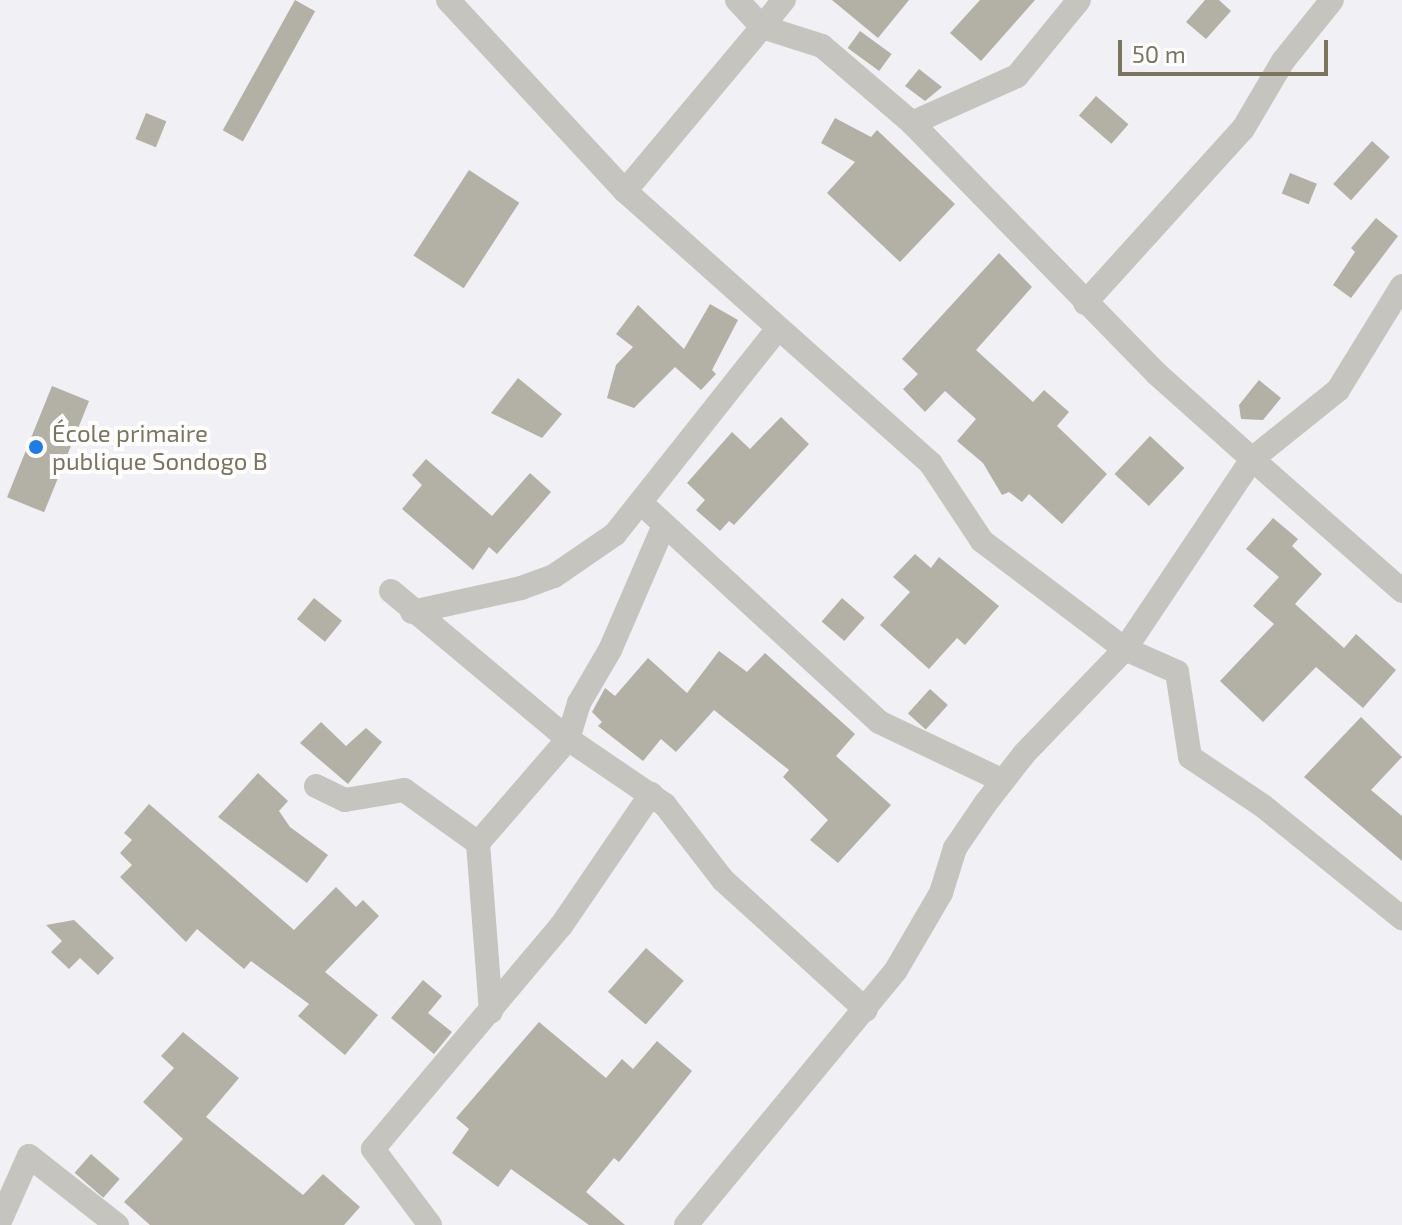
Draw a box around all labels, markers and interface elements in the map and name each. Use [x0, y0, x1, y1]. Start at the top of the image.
scale bar [1122, 24, 1332, 74]
text: 50 m [1132, 39, 1186, 68]
place label: École primaire publique Sondogo B [52, 419, 268, 475]
marker: École primaire publique Sondogo B [27, 438, 45, 456]

